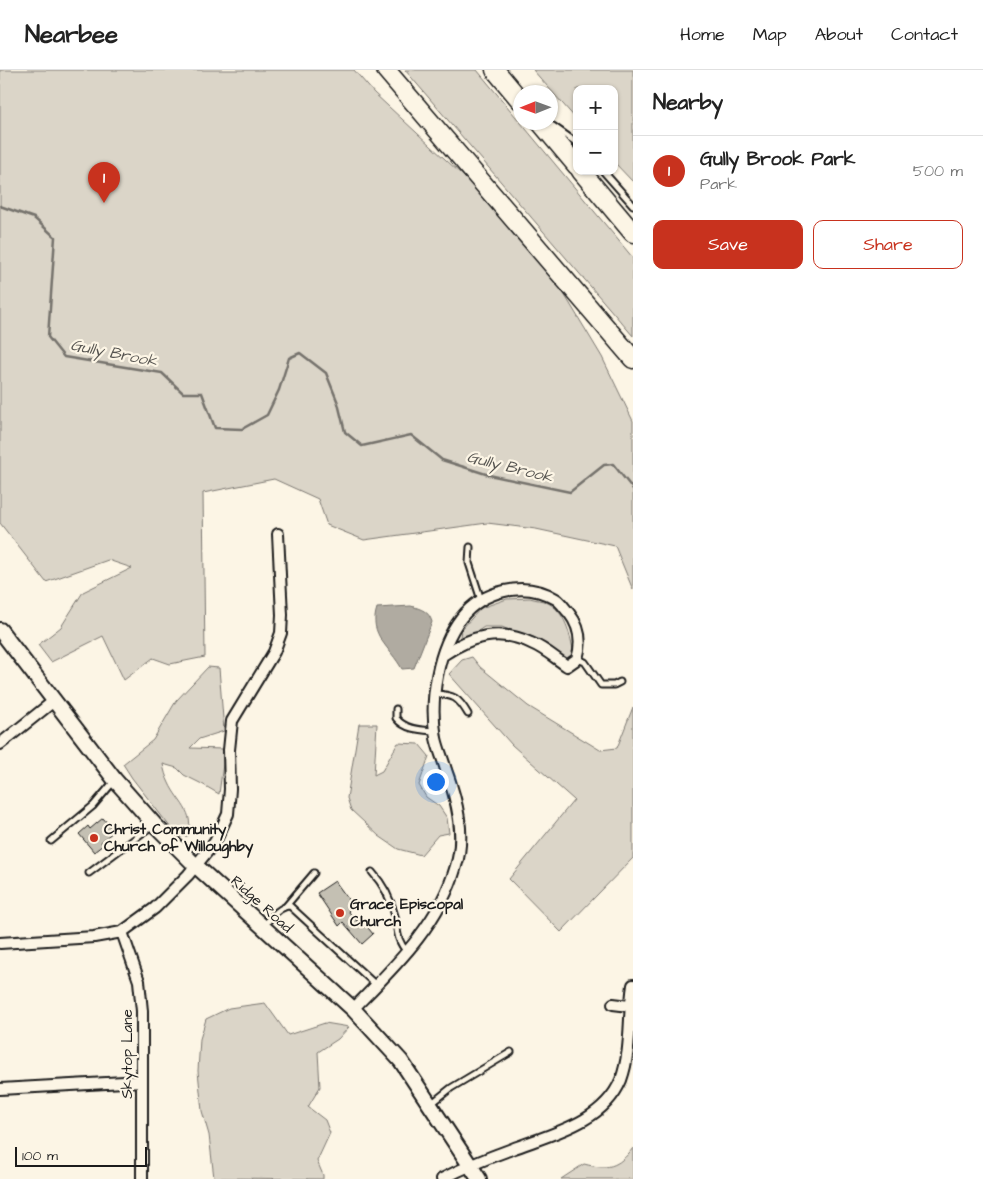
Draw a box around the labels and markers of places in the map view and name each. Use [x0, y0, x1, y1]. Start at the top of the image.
pin: 1 [88, 162, 120, 203]
place label: Christ Community Church of Willoughby [104, 819, 254, 859]
marker: Christ Community Church of Willoughby [88, 832, 100, 844]
place label: Grace Episcopal Church [350, 894, 464, 932]
marker: Grace Episcopal Church [334, 907, 346, 919]

